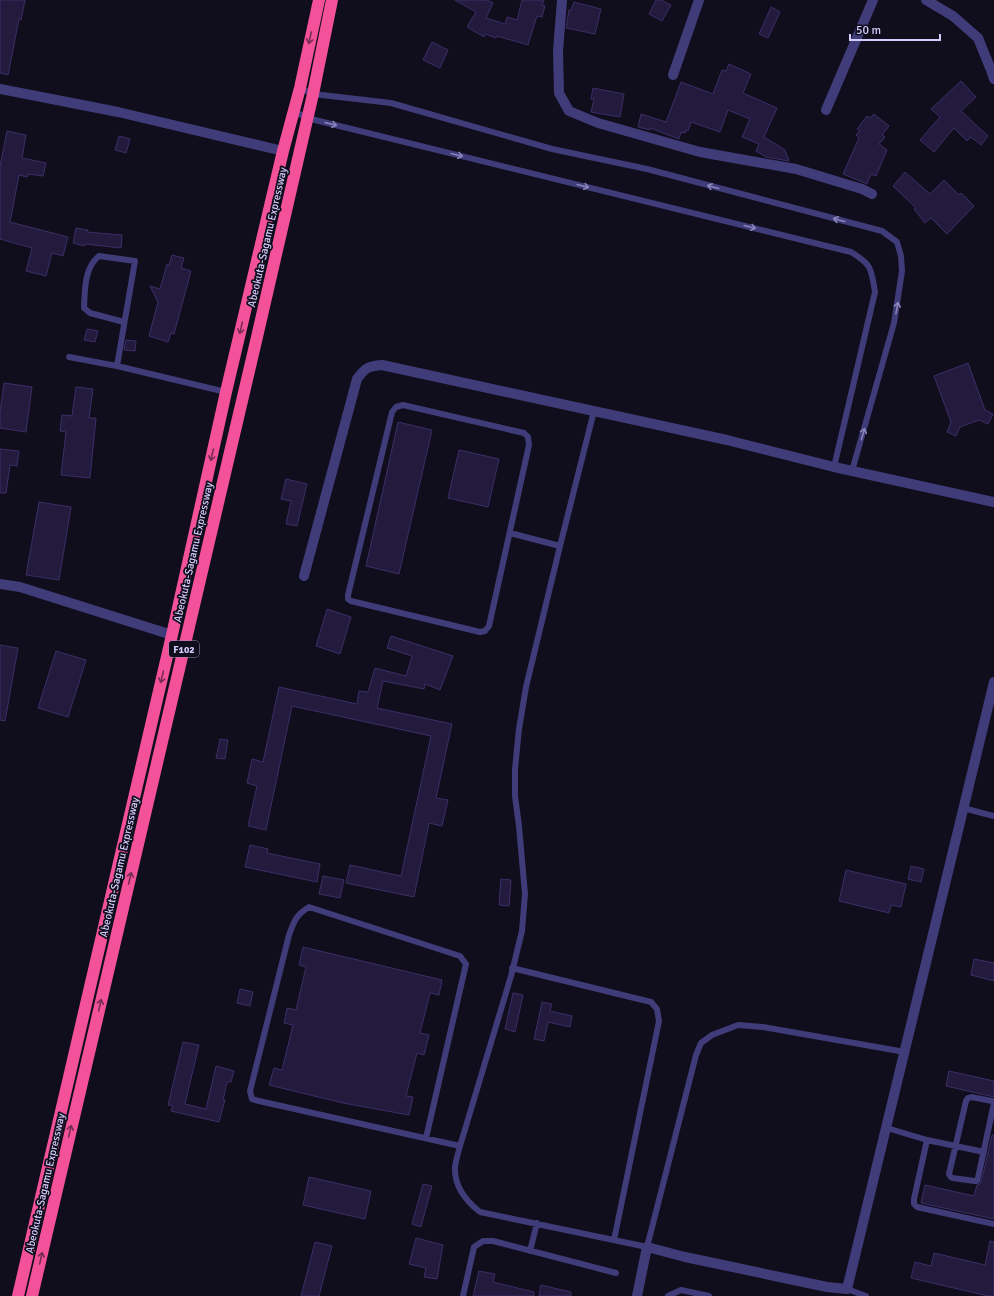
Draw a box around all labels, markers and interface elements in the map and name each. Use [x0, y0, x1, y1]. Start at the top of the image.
scale bar [850, 16, 940, 42]
text: 50 m [856, 23, 881, 38]
one-way arrow [306, 31, 314, 44]
one-way arrow [324, 121, 337, 128]
one-way arrow [450, 152, 463, 159]
street label: Abeokuta-Sagamu Expressway [245, 165, 290, 308]
one-way arrow [707, 182, 720, 190]
one-way arrow [577, 183, 590, 190]
one-way arrow [833, 216, 846, 223]
one-way arrow [744, 224, 757, 231]
one-way arrow [893, 302, 901, 315]
one-way arrow [237, 321, 245, 334]
one-way arrow [859, 428, 867, 441]
one-way arrow [208, 448, 216, 461]
street label: Abeokuta-Sagamu Expressway [171, 480, 216, 623]
road number: F102 [169, 641, 199, 657]
one-way arrow [158, 670, 165, 683]
street label: Abeokuta-Sagamu Expressway [97, 795, 142, 938]
one-way arrow [127, 872, 134, 885]
one-way arrow [97, 999, 105, 1012]
street label: Abeokuta-Sagamu Expressway [23, 1111, 68, 1254]
one-way arrow [67, 1125, 75, 1138]
one-way arrow [37, 1252, 45, 1265]

